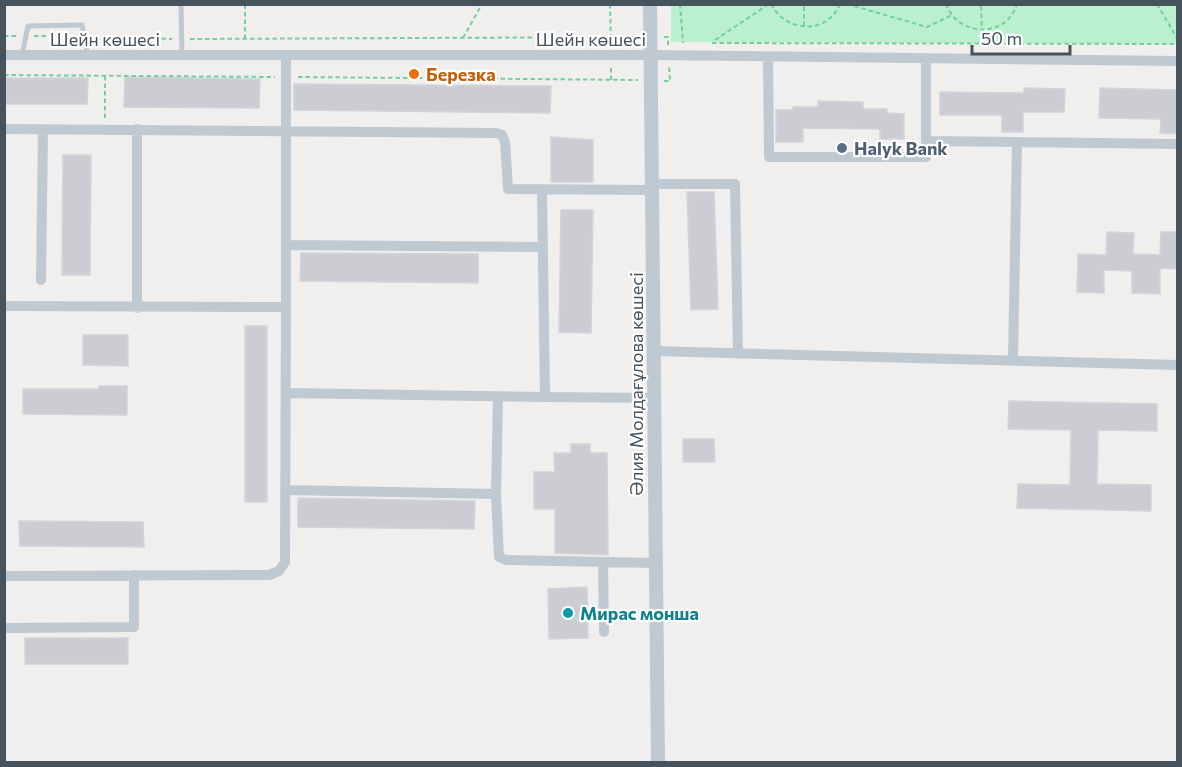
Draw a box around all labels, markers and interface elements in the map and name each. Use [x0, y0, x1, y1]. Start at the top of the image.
scale bar [972, 18, 1070, 56]
text: 50 m [981, 27, 1022, 49]
street label: Шейн көшесі [50, 28, 160, 50]
street label: Шейн көшесі [536, 28, 646, 50]
place label: Березка [426, 63, 496, 85]
marker: Березка [407, 67, 421, 81]
place label: Halyk Bank [854, 137, 948, 159]
marker: Halyk Bank [835, 141, 849, 155]
street label: Әлия Молдағұлова көшесі [625, 272, 647, 496]
place label: Мирас монша [580, 602, 699, 624]
marker: Мирас монша [561, 606, 575, 620]

